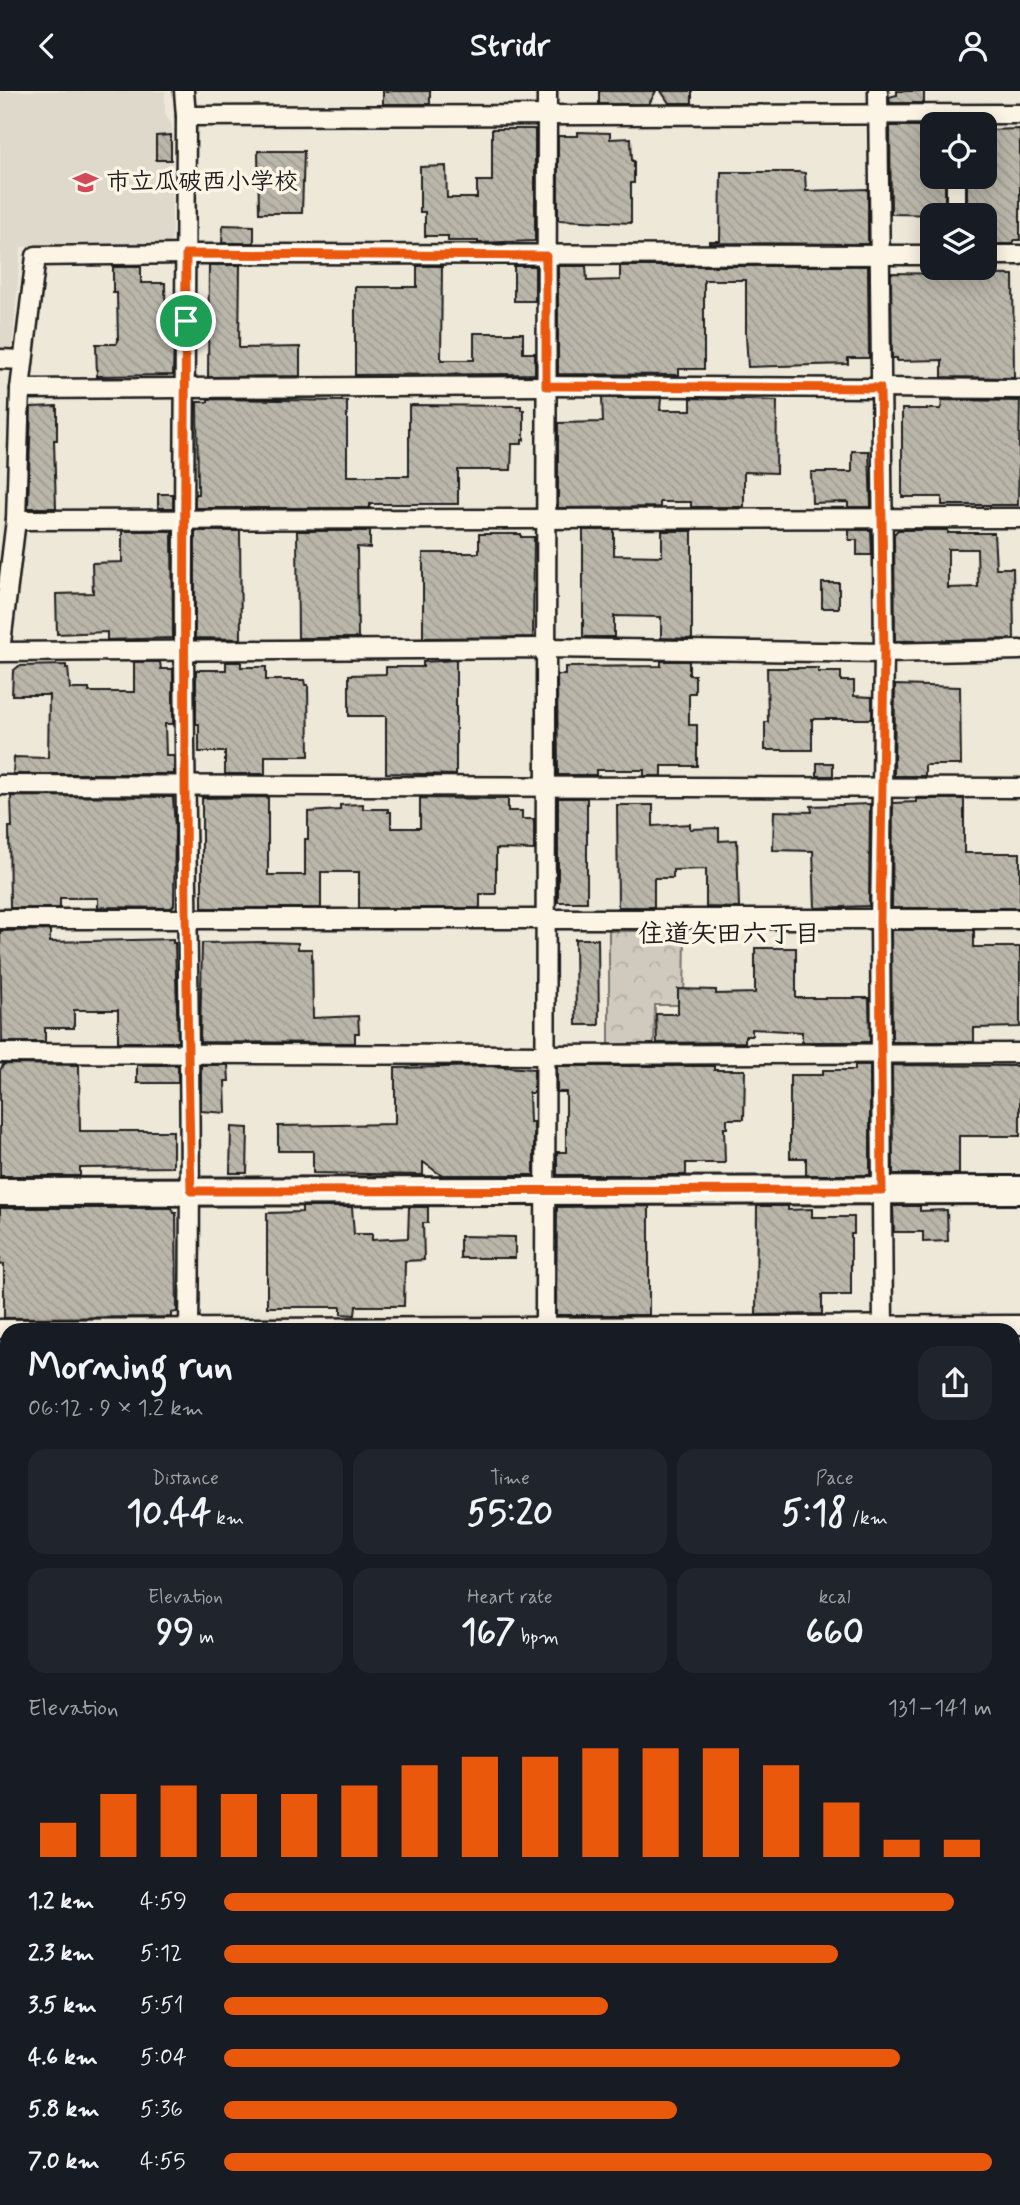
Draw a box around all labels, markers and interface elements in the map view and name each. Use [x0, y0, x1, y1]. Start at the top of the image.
text: Stridr [470, 25, 550, 67]
icon: back [28, 27, 66, 65]
icon: person [954, 27, 992, 65]
map controls [920, 112, 997, 280]
button: locate [920, 112, 997, 189]
place label: 市立瓜破西小学校 [106, 167, 298, 198]
school or university icon: 市立瓜破西小学校 [72, 168, 100, 196]
button: layers [920, 203, 997, 280]
pin [156, 291, 216, 351]
icon: arrive [167, 302, 205, 340]
district label: 住道矢田六丁目 [638, 918, 820, 952]
text: Morning run [28, 1343, 233, 1392]
button: share [918, 1346, 992, 1420]
text: 06:12 · 9 × 1.2 km [28, 1394, 204, 1424]
text: Distance [152, 1466, 219, 1491]
text: Time [490, 1466, 530, 1491]
text: Pace [816, 1466, 854, 1491]
text: 10.44 [127, 1491, 211, 1537]
text: 55:20 [467, 1491, 553, 1537]
text: 5:18 [782, 1491, 847, 1537]
text: km [211, 1506, 244, 1531]
text: /km [847, 1506, 888, 1531]
text: Elevation [148, 1585, 223, 1610]
text: Heart rate [467, 1585, 553, 1610]
text: kcal [819, 1585, 851, 1610]
text: 99 [156, 1610, 194, 1656]
text: 167 [461, 1610, 516, 1656]
text: 660 [806, 1610, 864, 1656]
text: m [194, 1625, 214, 1650]
text: bpm [516, 1625, 559, 1650]
text: Elevation [28, 1694, 119, 1724]
text: 131–141 m [888, 1694, 992, 1724]
text: 1.2 km [28, 1887, 94, 1917]
text: 4:59 [140, 1887, 187, 1917]
text: 2.3 km [28, 1939, 94, 1969]
text: 5:12 [140, 1939, 182, 1969]
text: 3.5 km [28, 1991, 97, 2021]
text: 5:51 [140, 1991, 184, 2021]
text: 4.6 km [28, 2043, 98, 2073]
text: 5:04 [140, 2043, 187, 2073]
text: 5.8 km [28, 2095, 99, 2125]
text: 5:36 [140, 2095, 183, 2125]
text: 7.0 km [28, 2147, 99, 2177]
text: 4:55 [140, 2147, 186, 2177]

